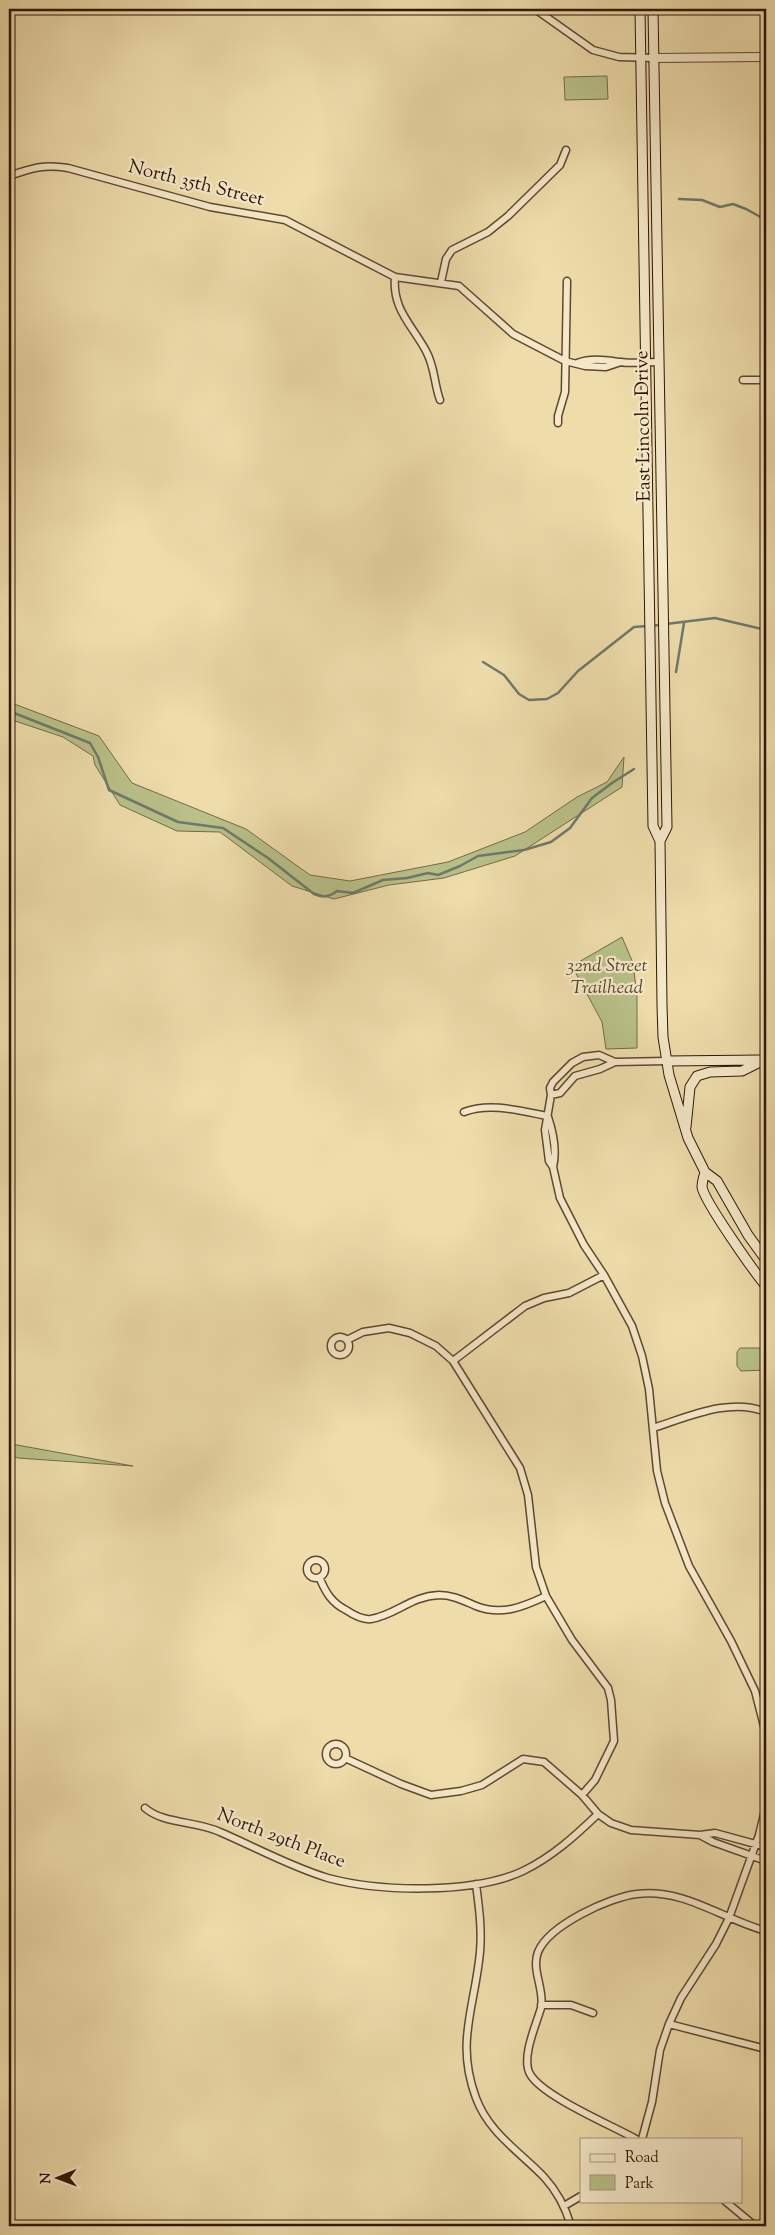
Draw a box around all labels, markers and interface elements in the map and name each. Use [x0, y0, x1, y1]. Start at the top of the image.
street label: North 35th Street [125, 154, 267, 214]
street label: East Lincoln Drive [629, 350, 659, 502]
park label: 32nd Street Trailhead [566, 953, 648, 1002]
street label: North 29th Place [213, 1802, 349, 1876]
legend [580, 2138, 742, 2202]
text: Road [625, 2148, 659, 2169]
north arrow [32, 2152, 82, 2202]
text: N [37, 2172, 57, 2184]
text: Park [625, 2174, 654, 2195]

